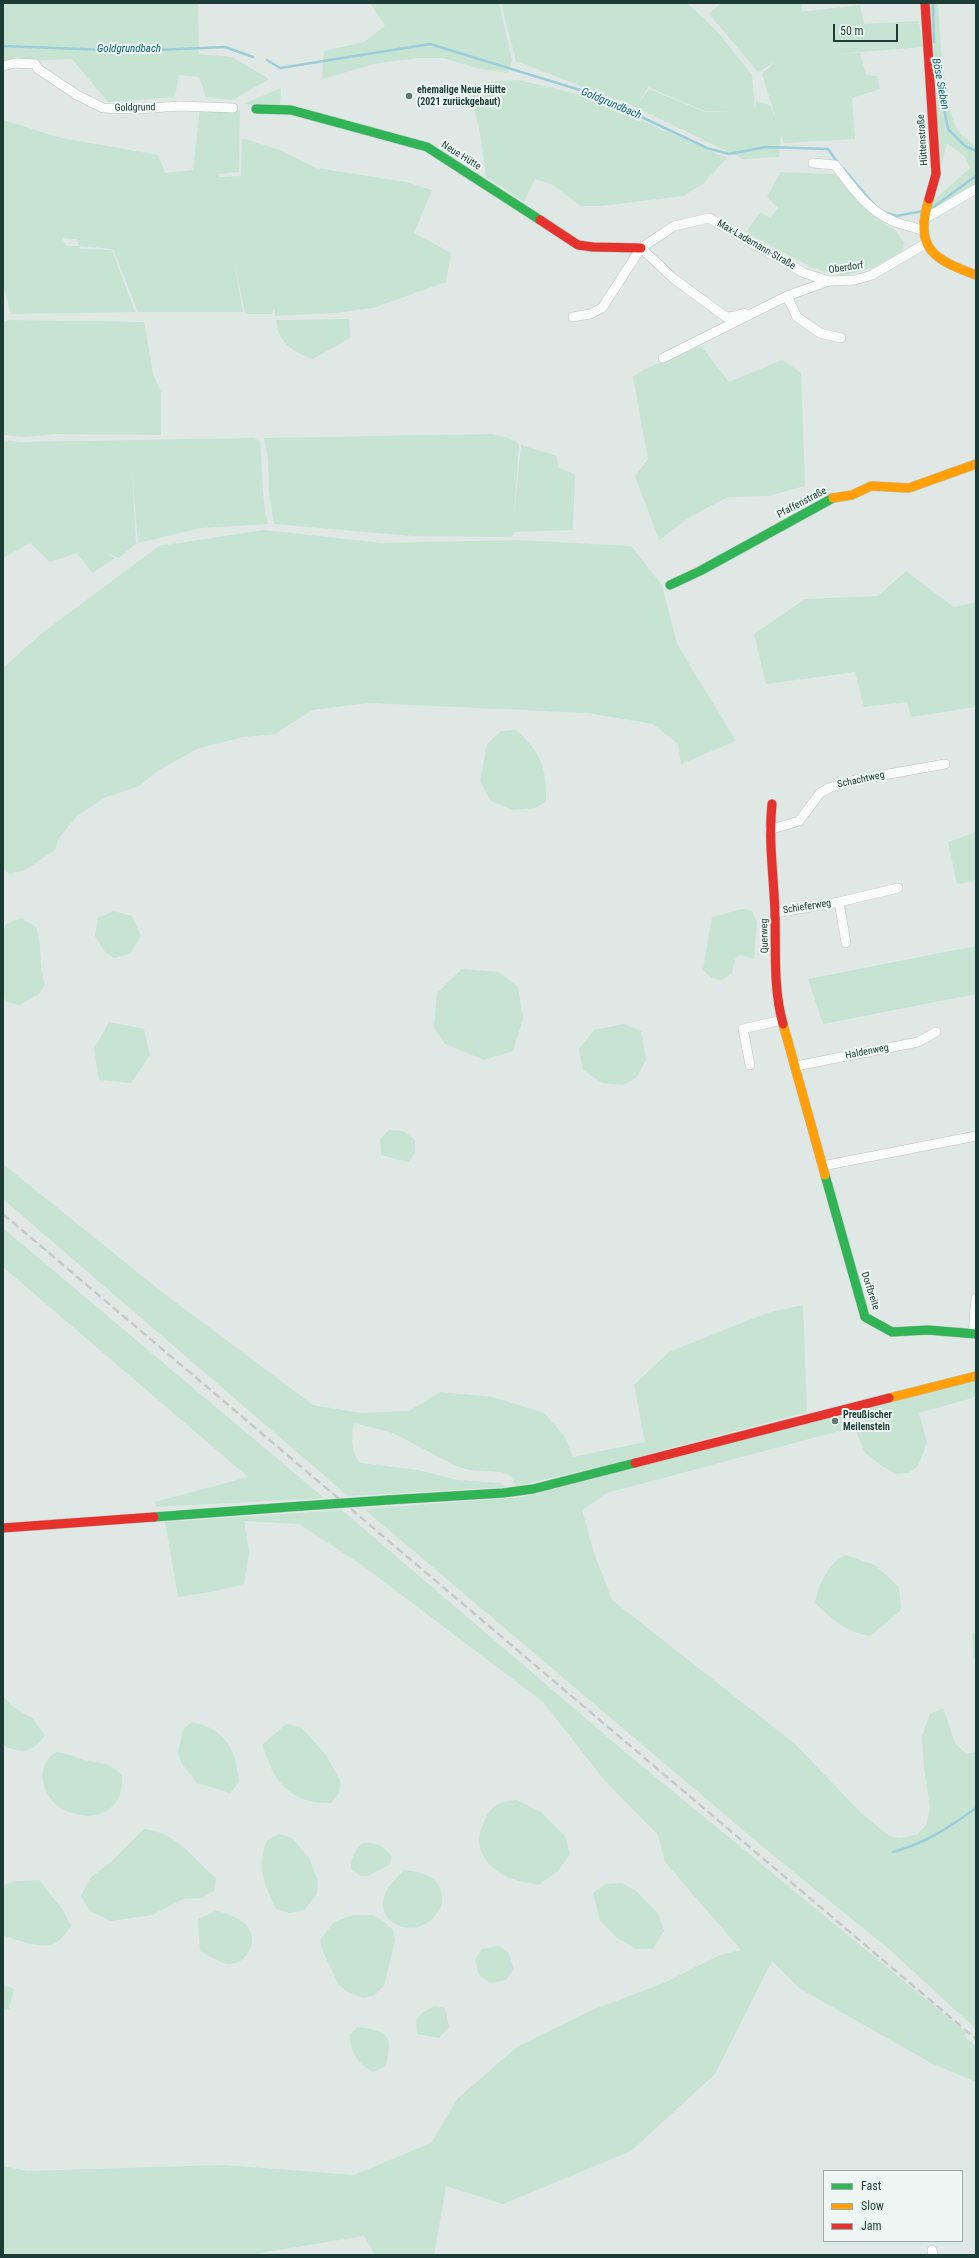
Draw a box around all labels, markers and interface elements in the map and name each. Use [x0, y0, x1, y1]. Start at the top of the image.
scale bar [835, 16, 900, 42]
text: 50 m [840, 24, 864, 38]
water label: Goldgrundbach [97, 42, 161, 56]
water label: Böse Sieben [929, 57, 951, 111]
place label: ehemalige Neue Hütte (2021 zurückgebaut) [417, 84, 506, 108]
water label: Goldgrundbach [579, 85, 643, 123]
marker: ehemalige Neue Hütte (2021 zurückgebaut) [404, 91, 414, 101]
street label: Goldgrund [114, 102, 156, 114]
street label: Hüttenstraße [915, 114, 931, 166]
street label: Neue Hütte [439, 139, 483, 173]
street label: Max-Lademann-Straße [715, 218, 797, 272]
street label: Oberdorf [828, 260, 864, 276]
street label: Pfaffenstraße [775, 485, 829, 521]
street label: Schachtweg [836, 769, 886, 791]
street label: Schieferweg [782, 897, 832, 917]
street label: Querweg [759, 919, 771, 953]
street label: Haldenweg [844, 1042, 890, 1062]
street label: Dorfbreite [858, 1270, 882, 1312]
place label: Preußischer Meilenstein [843, 1409, 892, 1432]
marker: Preußischer Meilenstein [830, 1416, 840, 1426]
legend [823, 2170, 963, 2242]
text: Fast [861, 2179, 881, 2193]
text: Slow [861, 2199, 884, 2213]
text: Jam [861, 2219, 882, 2233]

